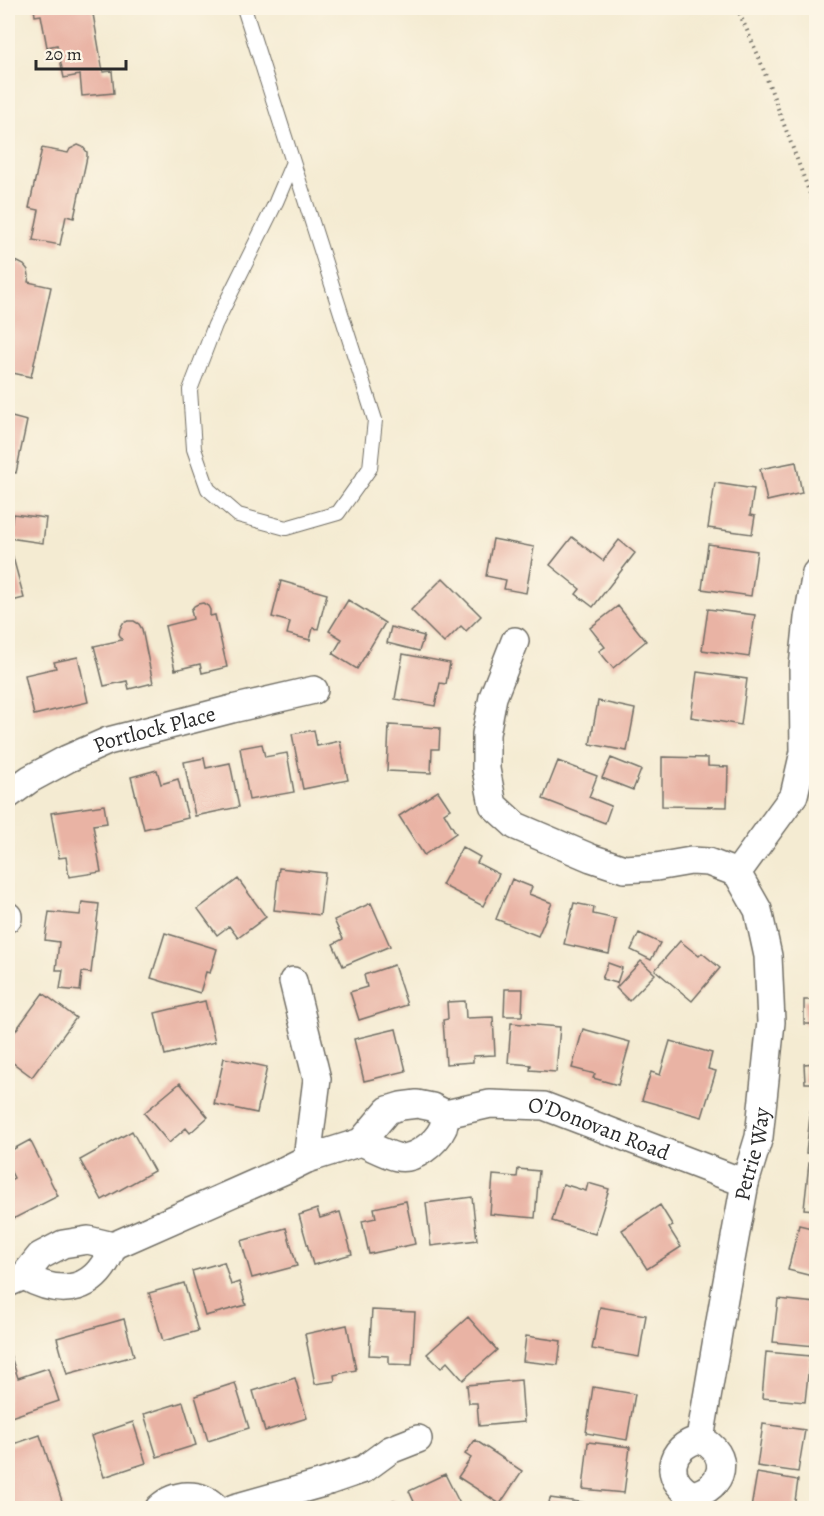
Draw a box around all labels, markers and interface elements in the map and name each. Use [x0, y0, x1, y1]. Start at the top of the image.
scale bar [36, 33, 126, 71]
text: 20 m [45, 42, 82, 66]
street label: Portlock Place [88, 699, 219, 761]
street label: O'Donovan Road [528, 1090, 674, 1168]
street label: Petrie Way [727, 1106, 777, 1203]

